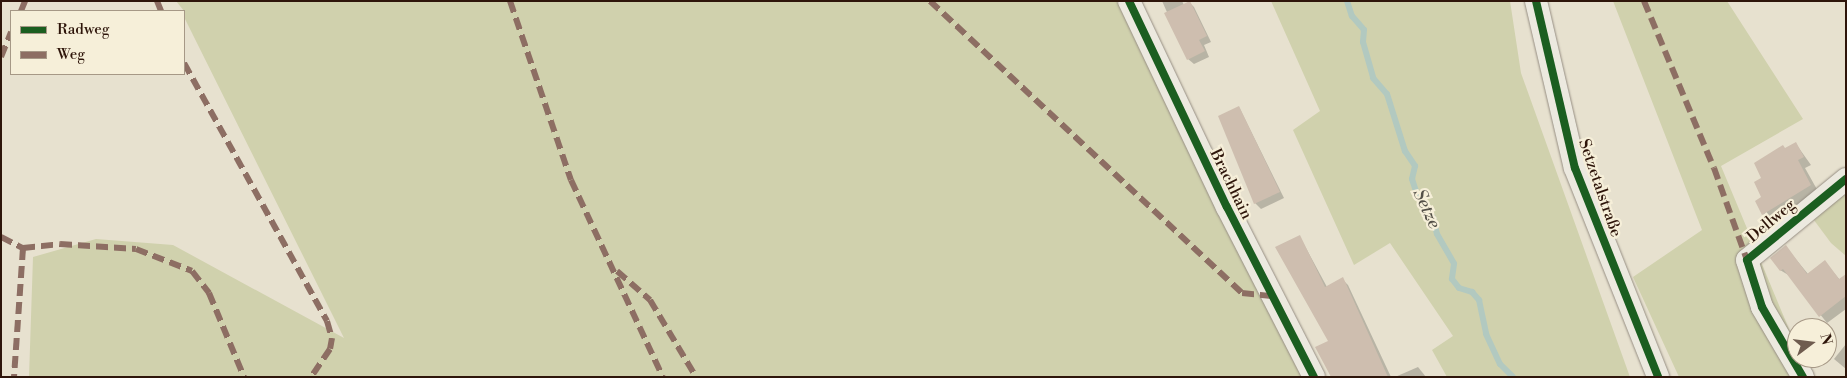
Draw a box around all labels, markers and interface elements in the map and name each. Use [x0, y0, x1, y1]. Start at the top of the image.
legend [10, 10, 185, 75]
text: Radweg [57, 20, 110, 39]
text: Weg [57, 45, 85, 64]
street label: Setzetalstraße [1574, 137, 1626, 239]
street label: Brachhain [1206, 146, 1256, 222]
water label: Setze [1407, 186, 1445, 232]
street label: Dellweg [1743, 195, 1799, 247]
north arrow [1787, 318, 1837, 368]
text: N [1815, 332, 1836, 347]

